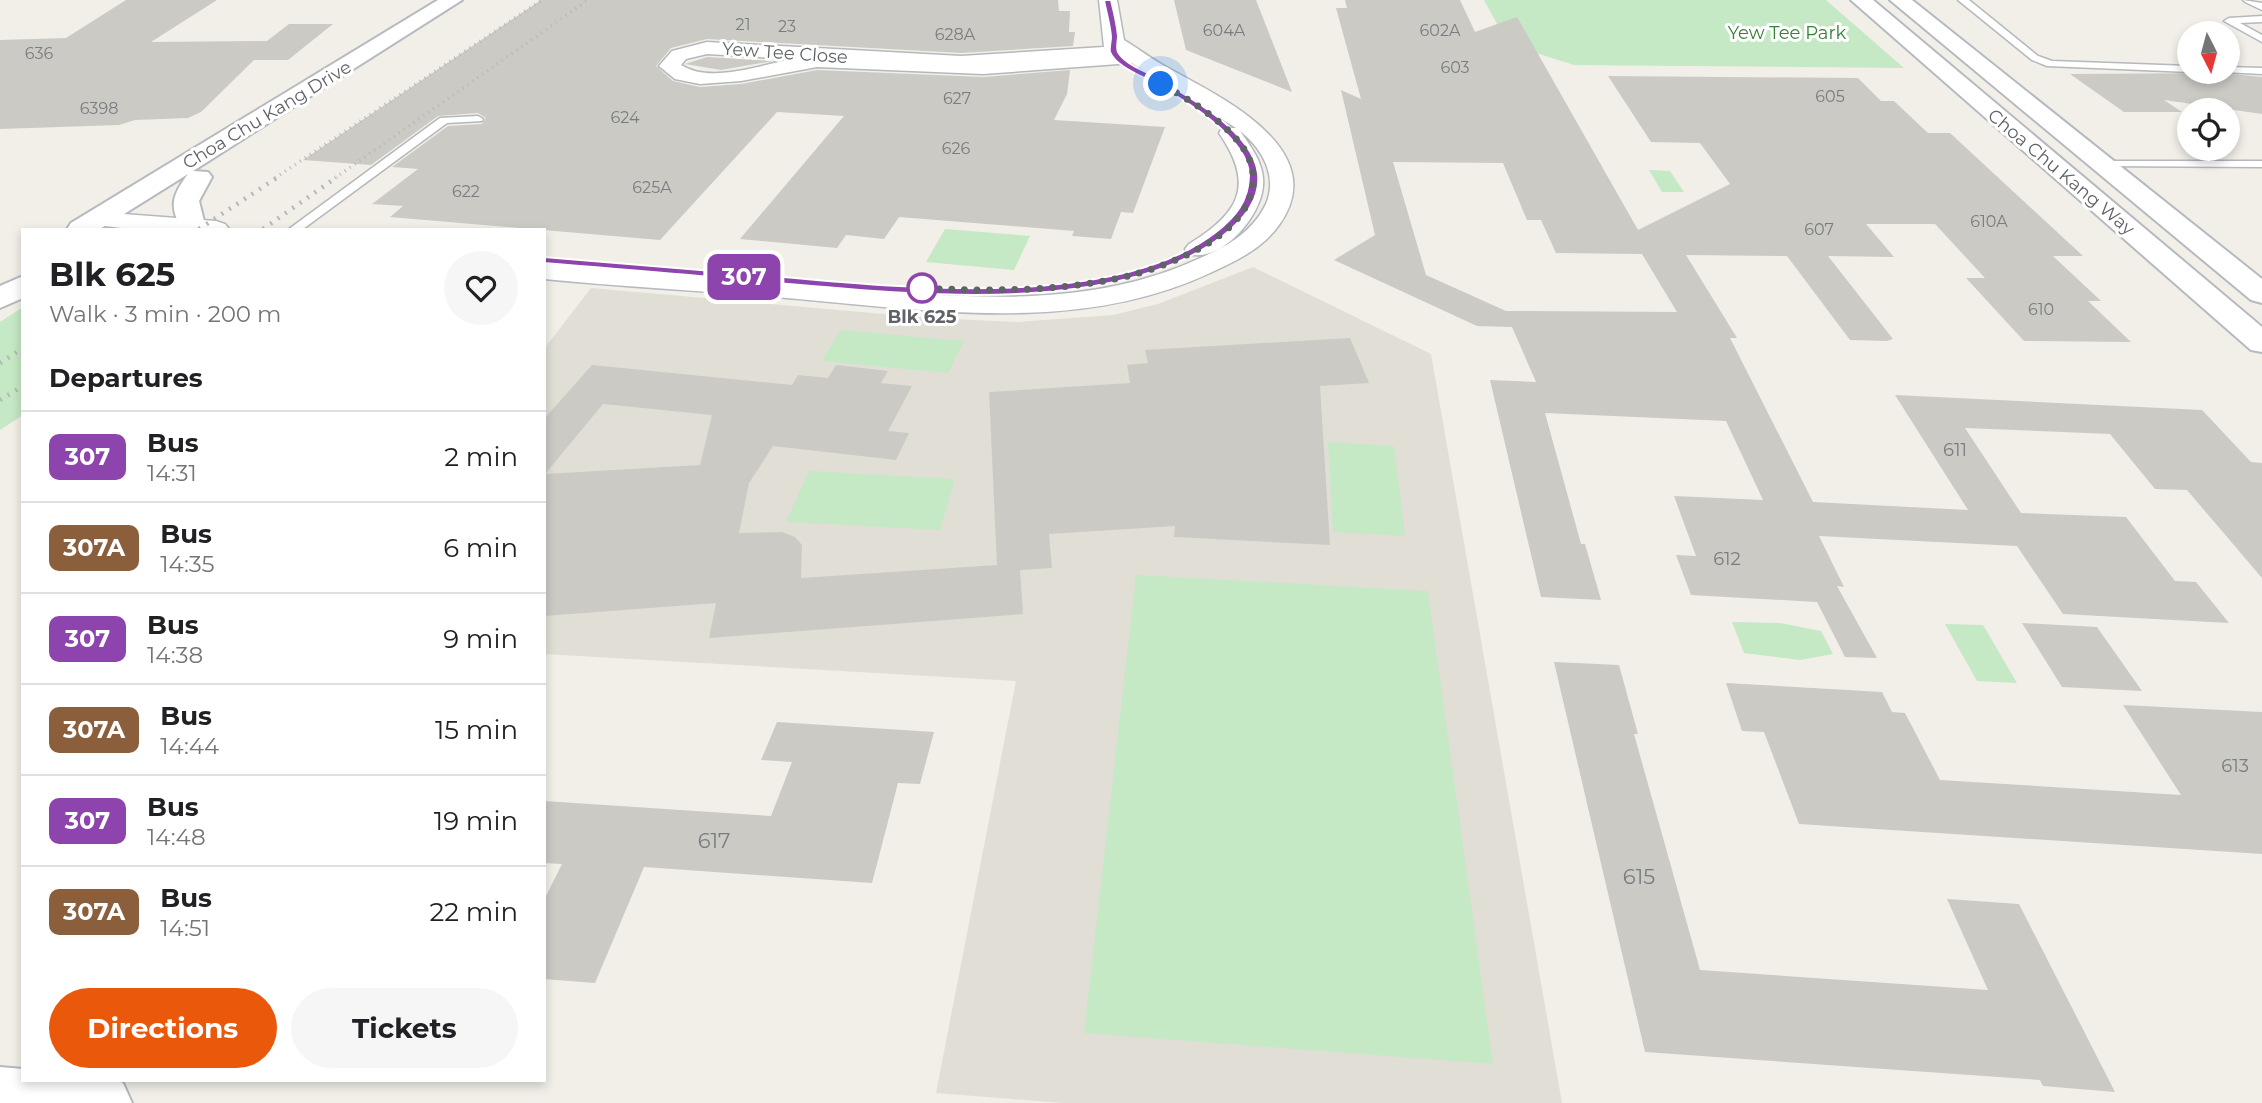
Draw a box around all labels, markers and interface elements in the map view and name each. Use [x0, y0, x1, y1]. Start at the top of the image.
house number: 21 [736, 15, 750, 34]
house number: 23 [778, 17, 796, 36]
house number: 604A [1203, 21, 1246, 40]
house number: 602A [1420, 21, 1461, 40]
north arrow [2177, 21, 2240, 84]
map controls [2177, 21, 2240, 161]
park label: Yew Tee Park [1728, 22, 1846, 44]
house number: 628A [935, 25, 976, 44]
street label: Yew Tee Close [721, 38, 849, 68]
house number: 636 [25, 44, 54, 63]
street label: Choa Chu Kang Drive [179, 56, 355, 174]
house number: 603 [1440, 58, 1470, 77]
your location [1143, 66, 1178, 101]
house number: 605 [1815, 87, 1845, 106]
house number: 627 [943, 89, 971, 108]
button: locate [2177, 98, 2240, 161]
house number: 6398 [80, 99, 118, 118]
street label: Choa Chu Kang Way [1983, 104, 2139, 240]
house number: 624 [610, 108, 640, 127]
house number: 626 [942, 139, 971, 158]
house number: 625A [632, 178, 672, 197]
house number: 622 [452, 182, 480, 201]
house number: 610A [1970, 212, 2008, 231]
house number: 607 [1804, 220, 1834, 239]
button: heart [444, 251, 518, 325]
text: Blk 625 [49, 254, 175, 294]
line badge: 307 [704, 254, 784, 300]
text: 307 [721, 262, 767, 291]
marker: Blk 625 [907, 273, 937, 303]
text: Walk · 3 min · 200 m [49, 300, 282, 328]
house number: 610 [2028, 300, 2054, 319]
place label: Blk 625 [888, 306, 957, 328]
text: Departures [49, 362, 203, 394]
text: Bus [147, 427, 199, 459]
house number: 611 [1943, 439, 1967, 461]
text: 2 min [444, 441, 518, 473]
text: 307 [65, 442, 110, 471]
text: 14:31 [147, 459, 197, 487]
text: Bus [160, 518, 212, 550]
text: 6 min [443, 532, 518, 564]
text: 307A [63, 533, 125, 562]
house number: 612 [1713, 548, 1741, 570]
text: 14:35 [160, 550, 215, 578]
text: Bus [147, 609, 199, 641]
text: 9 min [443, 623, 518, 655]
text: 307 [65, 624, 110, 653]
text: 14:38 [147, 641, 203, 669]
text: Bus [160, 700, 212, 732]
text: 15 min [435, 714, 518, 746]
text: 307A [63, 715, 125, 744]
text: 14:44 [160, 732, 219, 760]
house number: 613 [2221, 755, 2249, 777]
text: Bus [147, 791, 199, 823]
text: 19 min [434, 805, 518, 837]
text: 307 [65, 806, 110, 835]
text: 14:48 [147, 823, 206, 851]
house number: 617 [698, 828, 730, 853]
house number: 615 [1623, 864, 1655, 889]
text: Bus [160, 882, 212, 914]
text: 22 min [429, 896, 518, 928]
text: 307A [63, 897, 125, 926]
text: 14:51 [160, 914, 210, 942]
button: Directions [49, 988, 277, 1068]
button: Tickets [291, 988, 518, 1068]

